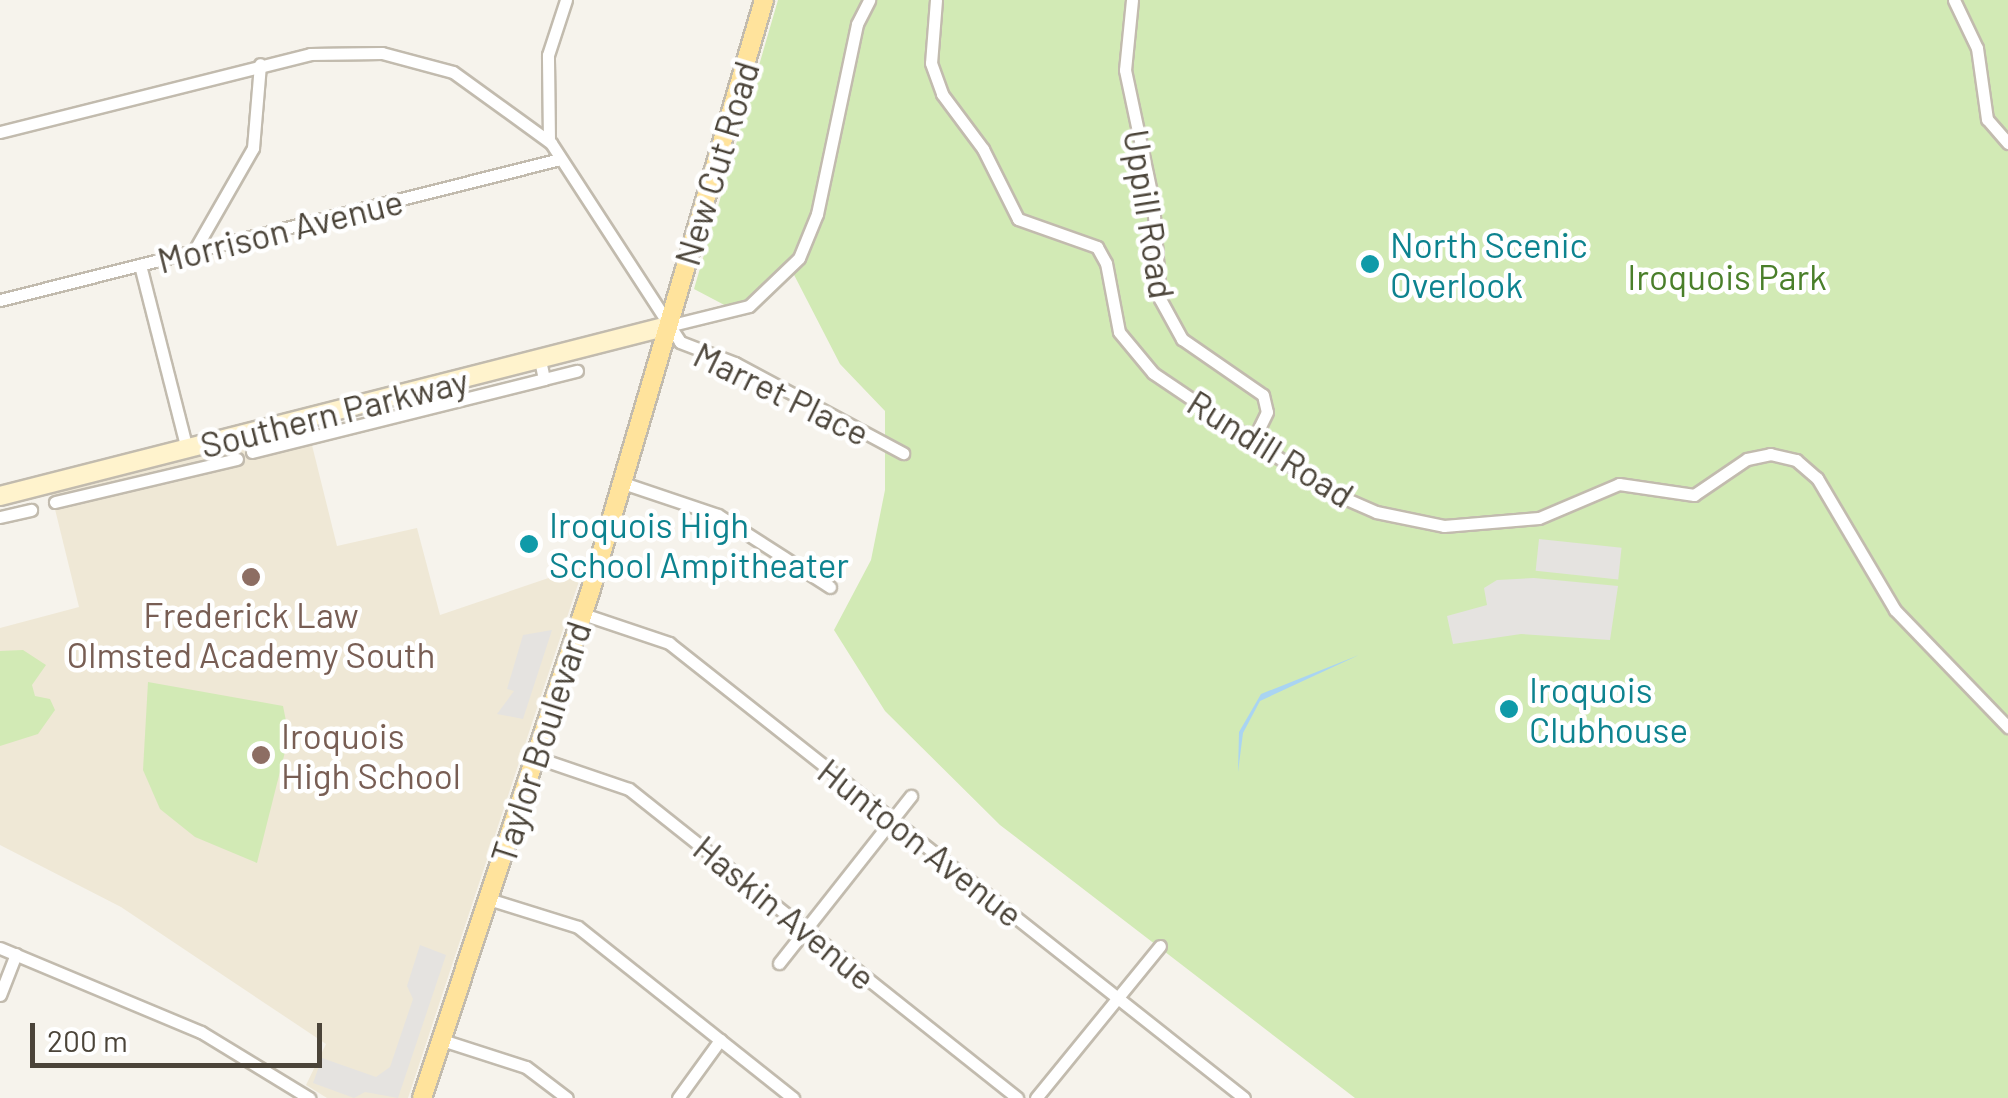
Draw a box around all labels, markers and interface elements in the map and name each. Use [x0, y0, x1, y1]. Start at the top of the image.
street label: New Cut Road [665, 56, 767, 270]
street label: Uppill Road [1116, 126, 1184, 302]
street label: Morrison Avenue [153, 179, 407, 281]
place label: North Scenic Overlook [1390, 223, 1588, 305]
marker: North Scenic Overlook [1359, 253, 1381, 275]
park label: Iroquois Park [1627, 255, 1827, 297]
street label: Marret Place [688, 333, 876, 453]
street label: Southern Parkway [196, 358, 472, 466]
street label: Rundill Road [1180, 381, 1362, 515]
place label: Iroquois High School Ampitheater [549, 503, 849, 585]
marker: Iroquois High School Ampitheater [518, 533, 540, 555]
marker: Frederick Law Olmsted Academy South [240, 566, 262, 588]
place label: Frederick Law Olmsted Academy South [67, 593, 435, 675]
street label: Taylor Boulevard [481, 616, 599, 868]
place label: Iroquois Clubhouse [1529, 668, 1688, 750]
marker: Iroquois Clubhouse [1498, 698, 1520, 720]
place label: Iroquois High School [281, 714, 461, 796]
marker: Iroquois High School [250, 744, 272, 766]
street label: Huntoon Avenue [810, 749, 1032, 935]
street label: Haskin Avenue [686, 826, 884, 998]
scale bar [35, 1003, 328, 1065]
text: 200 m [47, 1022, 128, 1058]

